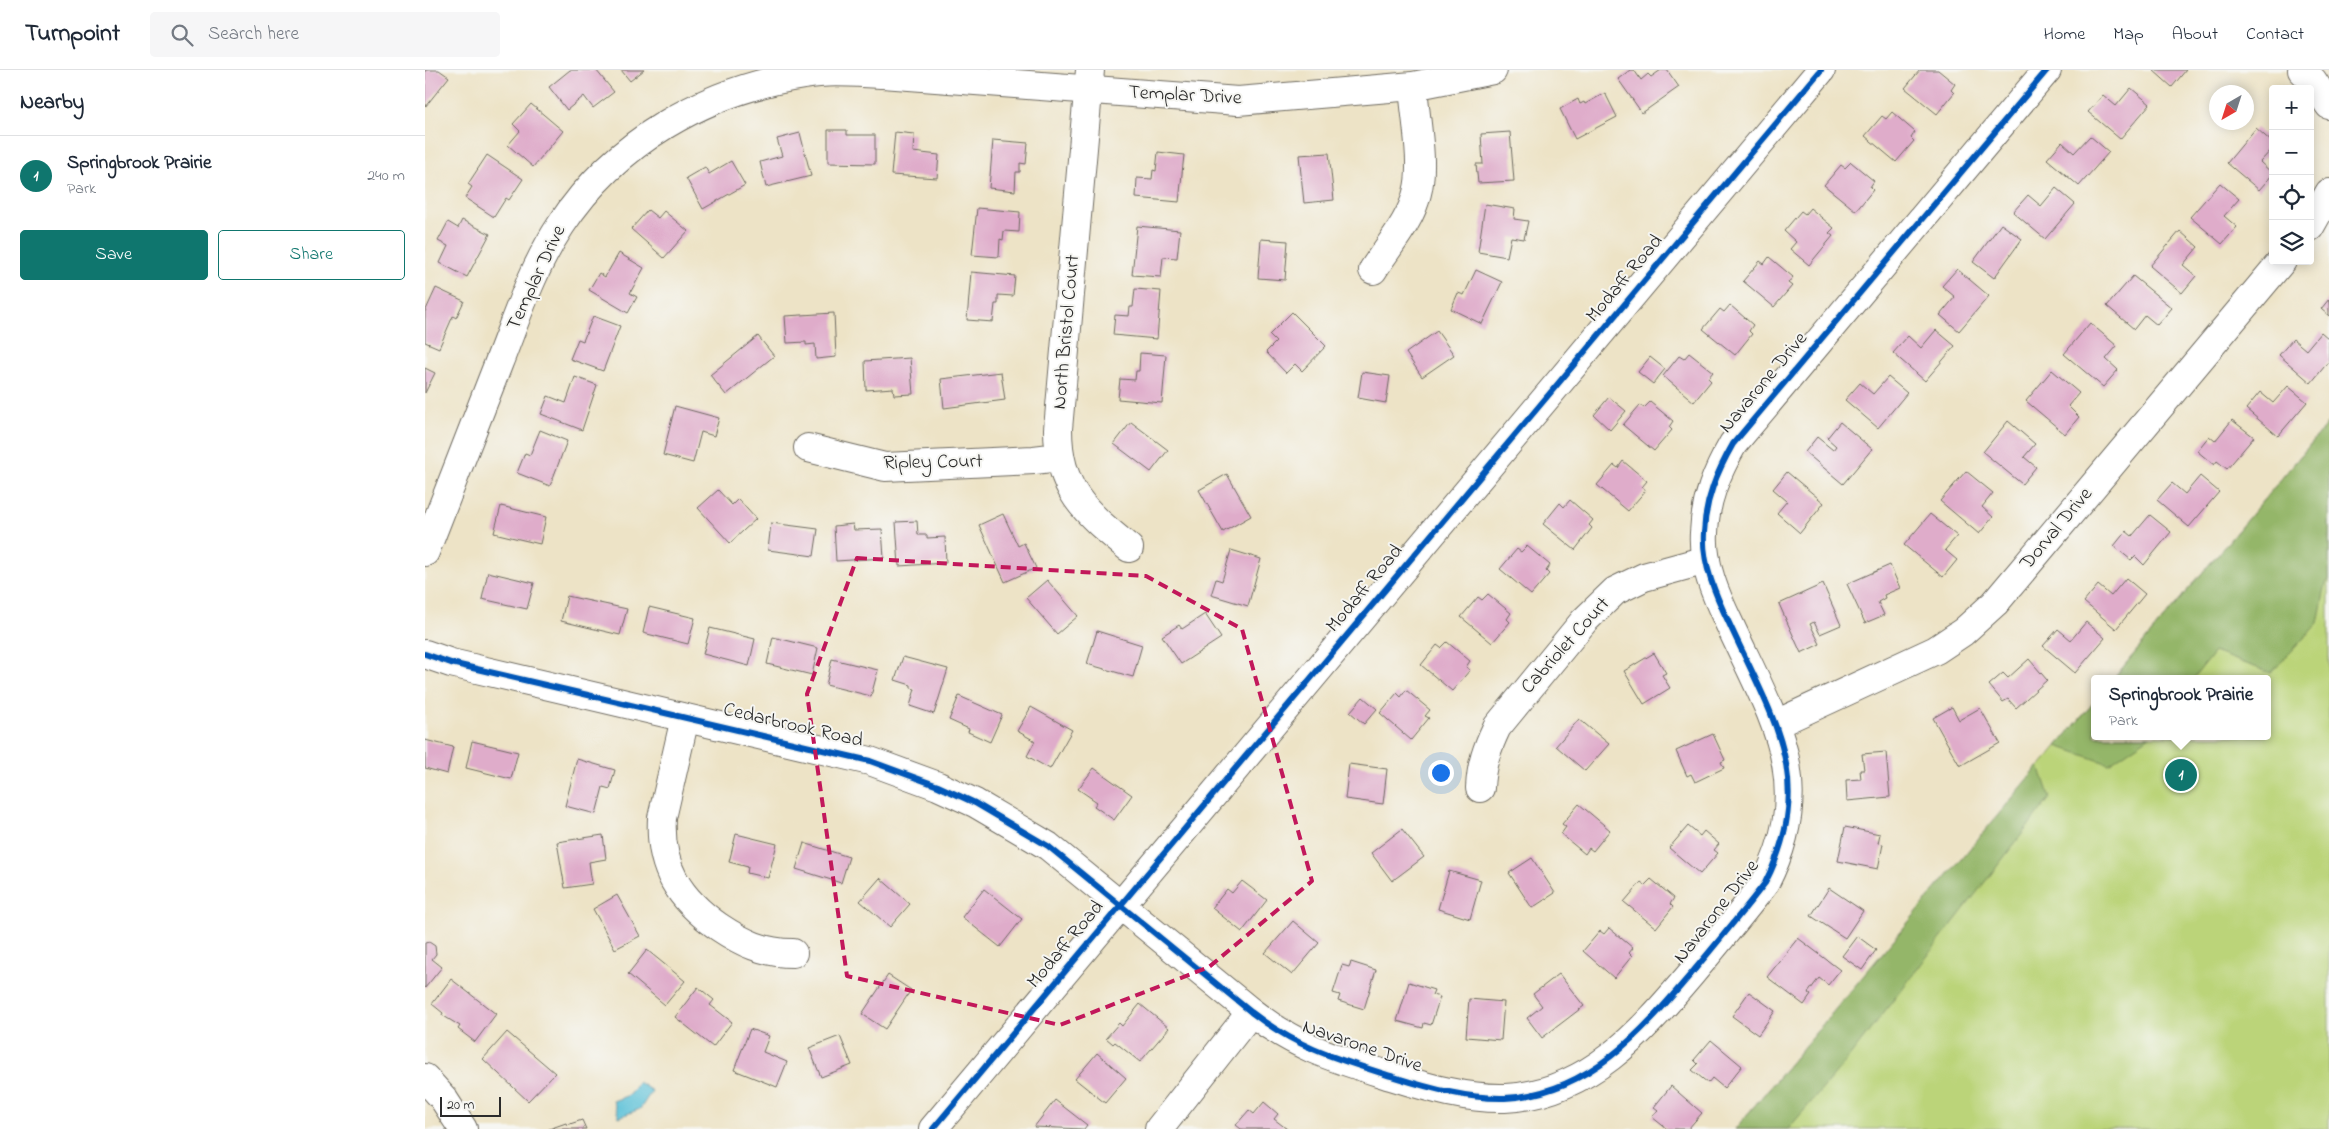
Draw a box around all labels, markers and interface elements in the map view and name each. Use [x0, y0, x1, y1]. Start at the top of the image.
search box [150, 12, 500, 57]
text: Turnpoint [25, 17, 120, 52]
icon: search [168, 21, 196, 49]
text: Search here [208, 21, 299, 48]
text: Home [2044, 22, 2085, 48]
text: Map [2113, 22, 2144, 48]
text: About [2172, 22, 2218, 48]
text: Contact [2246, 22, 2304, 48]
street label: Templar Drive [1128, 79, 1242, 113]
north arrow [2209, 85, 2254, 130]
map controls [2269, 85, 2314, 265]
button: + [2269, 85, 2314, 130]
text: Nearby [20, 88, 84, 118]
button: − [2269, 130, 2314, 175]
text: Springbrook Prairie [67, 150, 211, 177]
text: 1 [33, 164, 39, 188]
text: 240 m [367, 164, 405, 188]
button: locate [2269, 175, 2314, 220]
text: Park [67, 177, 96, 201]
street label: Templar Drive [500, 220, 574, 335]
button: layers [2269, 220, 2314, 265]
street label: Modaff Road [1579, 229, 1671, 329]
button: Save [20, 230, 208, 280]
button: Share [218, 230, 405, 280]
street label: North Bristol Court [1046, 253, 1088, 411]
street label: Navarone Drive [1713, 326, 1815, 440]
street label: Ripley Court [883, 448, 983, 478]
street label: Dorval Drive [2013, 481, 2100, 577]
street label: Modaff Road [1319, 539, 1411, 639]
street label: Cabriolet Court [1515, 591, 1618, 701]
popup [2091, 675, 2271, 740]
text: Springbrook Prairie [2109, 682, 2253, 709]
street label: Cedarbrook Road [720, 696, 866, 756]
text: Park [2109, 709, 2138, 733]
pin: 1 [2165, 756, 2197, 794]
your location [1428, 760, 1454, 786]
street label: Navarone Drive [1667, 854, 1767, 970]
street label: Modaff Road [1020, 895, 1112, 995]
street label: Navarone Drive [1298, 1013, 1426, 1081]
scale bar [440, 1094, 501, 1117]
text: 20 m [447, 1095, 474, 1116]

